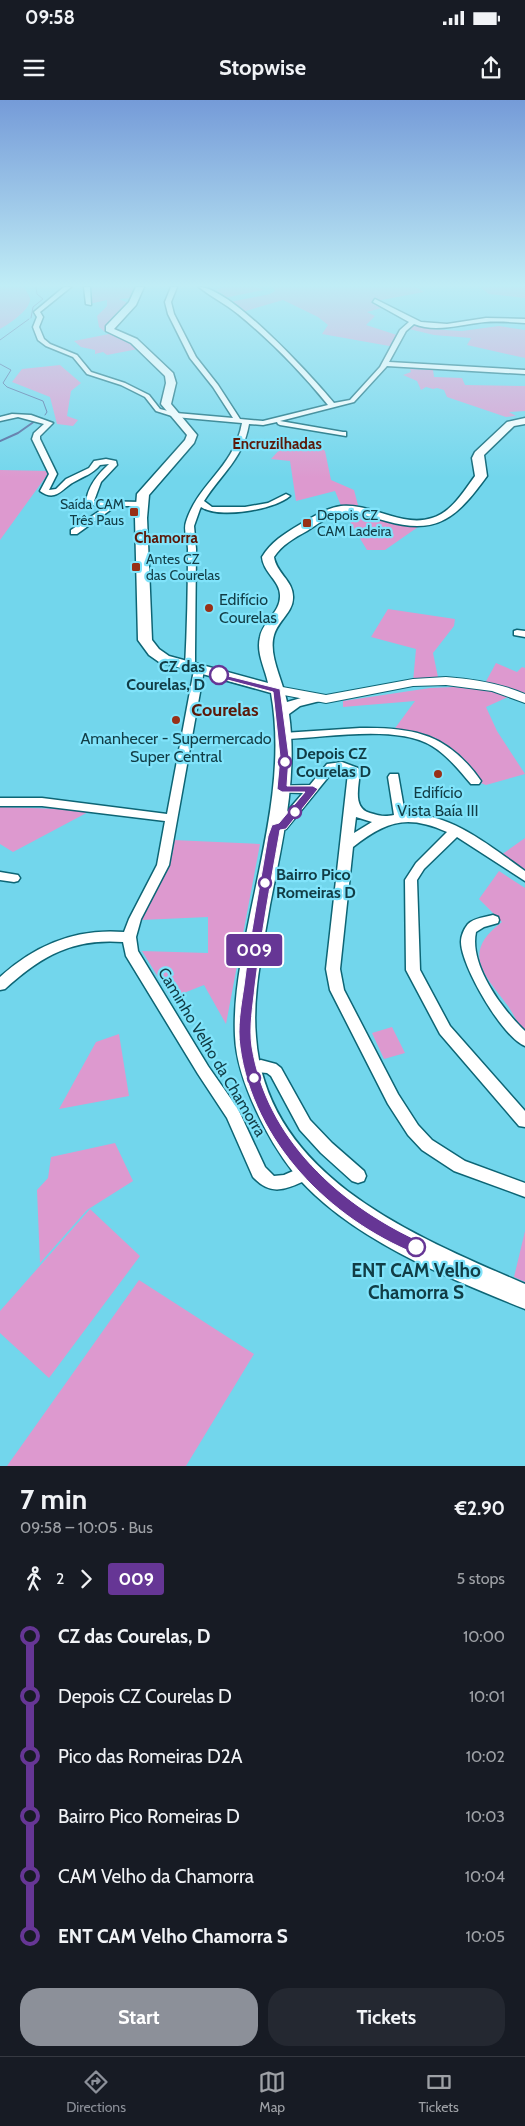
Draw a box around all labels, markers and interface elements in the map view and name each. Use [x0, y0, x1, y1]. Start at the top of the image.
text: 09:58 [25, 6, 75, 29]
icon: menu [20, 54, 48, 82]
text: Stopwise [219, 54, 306, 81]
icon: share [477, 54, 505, 82]
district label: Encruzilhadas [232, 435, 322, 453]
place label: Saída CAM Três Paus [60, 495, 124, 529]
marker: Saída CAM Três Paus [128, 506, 140, 518]
place label: Depois CZ CAM Ladeira [317, 506, 392, 540]
marker: Depois CZ CAM Ladeira [301, 517, 313, 529]
district label: Chamorra [134, 529, 198, 547]
place label: Antes CZ das Courelas [146, 550, 220, 584]
marker: Antes CZ das Courelas [130, 561, 142, 573]
place label: Edifício Courelas [219, 590, 277, 627]
marker: Edifício Courelas [203, 602, 215, 614]
place label: CZ das Courelas, D [126, 657, 205, 694]
marker: CZ das Courelas, D [209, 665, 229, 685]
district label: Courelas [191, 699, 259, 721]
marker: Amanhecer - Supermercado Super Central [170, 714, 182, 726]
place label: Amanhecer - Supermercado Super Central [80, 729, 272, 766]
place label: Depois CZ Courelas D [296, 744, 371, 781]
marker: Depois CZ Courelas D [278, 755, 292, 769]
marker: Edifício Vista Baía III [432, 768, 444, 780]
place label: Edifício Vista Baía III [397, 783, 479, 820]
unlabelled marker [288, 805, 302, 819]
place label: Bairro Pico Romeiras D [276, 865, 356, 902]
marker: Bairro Pico Romeiras D [258, 876, 272, 890]
line badge: 009 [225, 934, 283, 966]
text: 009 [236, 939, 272, 961]
street label: Caminho Velho da Chamorra [154, 964, 270, 1140]
unlabelled marker [247, 1071, 261, 1085]
marker: ENT CAM Velho Chamorra S [406, 1237, 426, 1257]
place label: ENT CAM Velho Chamorra S [351, 1259, 481, 1304]
text: 7 min [20, 1482, 87, 1516]
text: €2.90 [455, 1497, 505, 1520]
text: 09:58 – 10:05 · Bus [20, 1518, 153, 1537]
icon: walk [20, 1565, 48, 1593]
icon: forward [72, 1565, 100, 1593]
text: 009 [118, 1568, 154, 1590]
text: 2 [56, 1569, 64, 1588]
text: 5 stops [456, 1569, 505, 1588]
text: CZ das Courelas, D [58, 1625, 210, 1648]
text: 10:00 [463, 1627, 505, 1646]
text: Depois CZ Courelas D [58, 1685, 232, 1708]
text: 10:01 [469, 1687, 505, 1706]
text: Pico das Romeiras D2A [58, 1745, 242, 1768]
text: 10:02 [466, 1747, 505, 1766]
text: Bairro Pico Romeiras D [58, 1805, 240, 1828]
text: 10:03 [465, 1807, 505, 1826]
text: CAM Velho da Chamorra [58, 1865, 254, 1888]
text: 10:04 [465, 1867, 505, 1886]
text: ENT CAM Velho Chamorra S [58, 1925, 288, 1948]
text: 10:05 [465, 1927, 505, 1946]
button: Start [20, 1988, 258, 2046]
button: Tickets [268, 1988, 505, 2046]
tab: Directions [66, 2068, 126, 2116]
tab: Map [258, 2068, 286, 2116]
tab: Tickets [419, 2068, 459, 2116]

